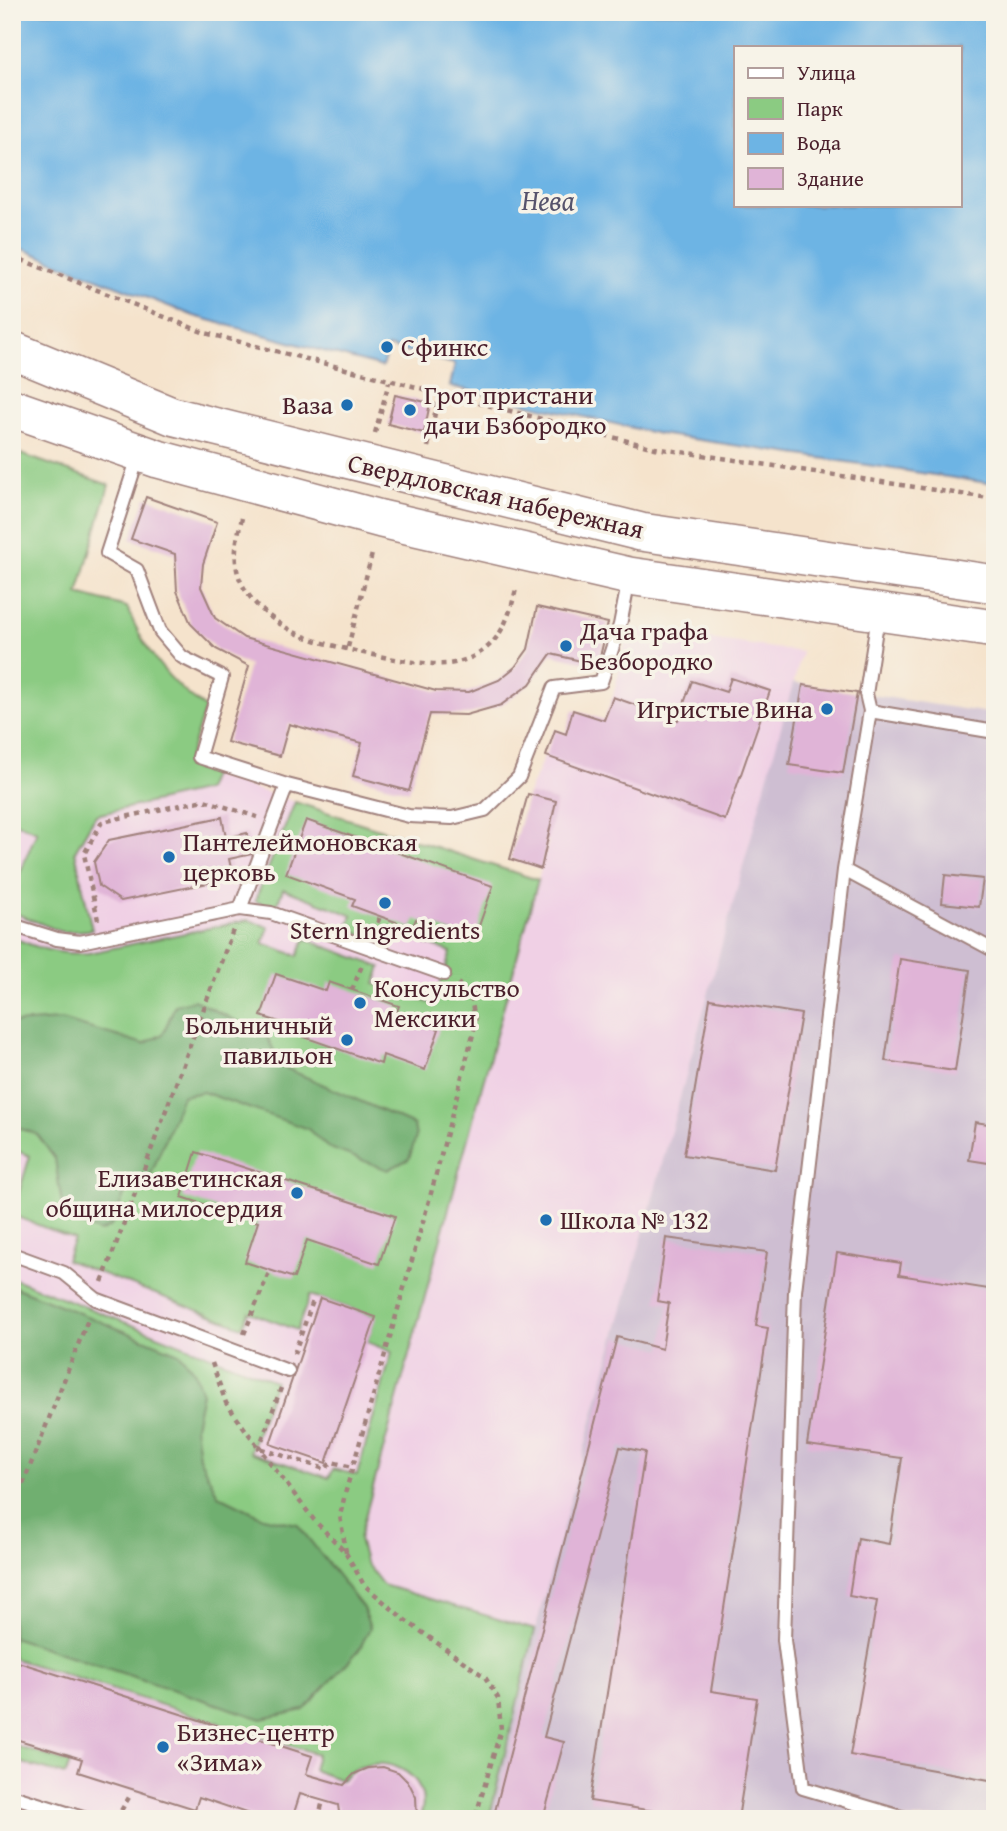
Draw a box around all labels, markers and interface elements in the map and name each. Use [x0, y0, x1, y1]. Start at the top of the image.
legend [734, 46, 962, 206]
text: Улица [797, 57, 856, 88]
text: Парк [797, 93, 843, 124]
text: Вода [797, 127, 841, 158]
text: Здание [797, 163, 864, 194]
water label: Нева [521, 179, 575, 220]
place label: Сфинкс [401, 327, 488, 366]
marker: Сфинкс [379, 339, 395, 355]
place label: Грот пристани дачи Бзбородко [424, 375, 607, 444]
place label: Ваза [282, 385, 334, 424]
marker: Ваза [339, 397, 355, 413]
marker: Грот пристани дачи Бзбородко [402, 402, 418, 418]
street label: Свердловская набережная [344, 442, 648, 549]
place label: Дача графа Безбородко [579, 611, 713, 680]
marker: Дача графа Безбородко [558, 638, 574, 654]
place label: Игристые Вина [637, 689, 814, 728]
marker: Игристые Вина [819, 701, 835, 717]
place label: Пантелеймоновская церковь [183, 822, 418, 891]
marker: Пантелеймоновская церковь [161, 849, 177, 865]
marker: Stern Ingredients [377, 895, 393, 911]
place label: Stern Ingredients [290, 910, 480, 949]
place label: Консульство Мексики [374, 968, 520, 1037]
marker: Консульство Мексики [352, 995, 368, 1011]
place label: Больничный павильон [185, 1005, 333, 1074]
marker: Больничный павильон [339, 1032, 355, 1048]
place label: Елизаветинская община милосердия [46, 1158, 283, 1227]
marker: Елизаветинская община милосердия [289, 1185, 305, 1201]
place label: Школа № 132 [560, 1200, 709, 1239]
marker: Школа № 132 [538, 1212, 554, 1228]
place label: Бизнес-центр «Зима» [177, 1712, 335, 1781]
marker: Бизнес-центр «Зима» [155, 1739, 171, 1755]

